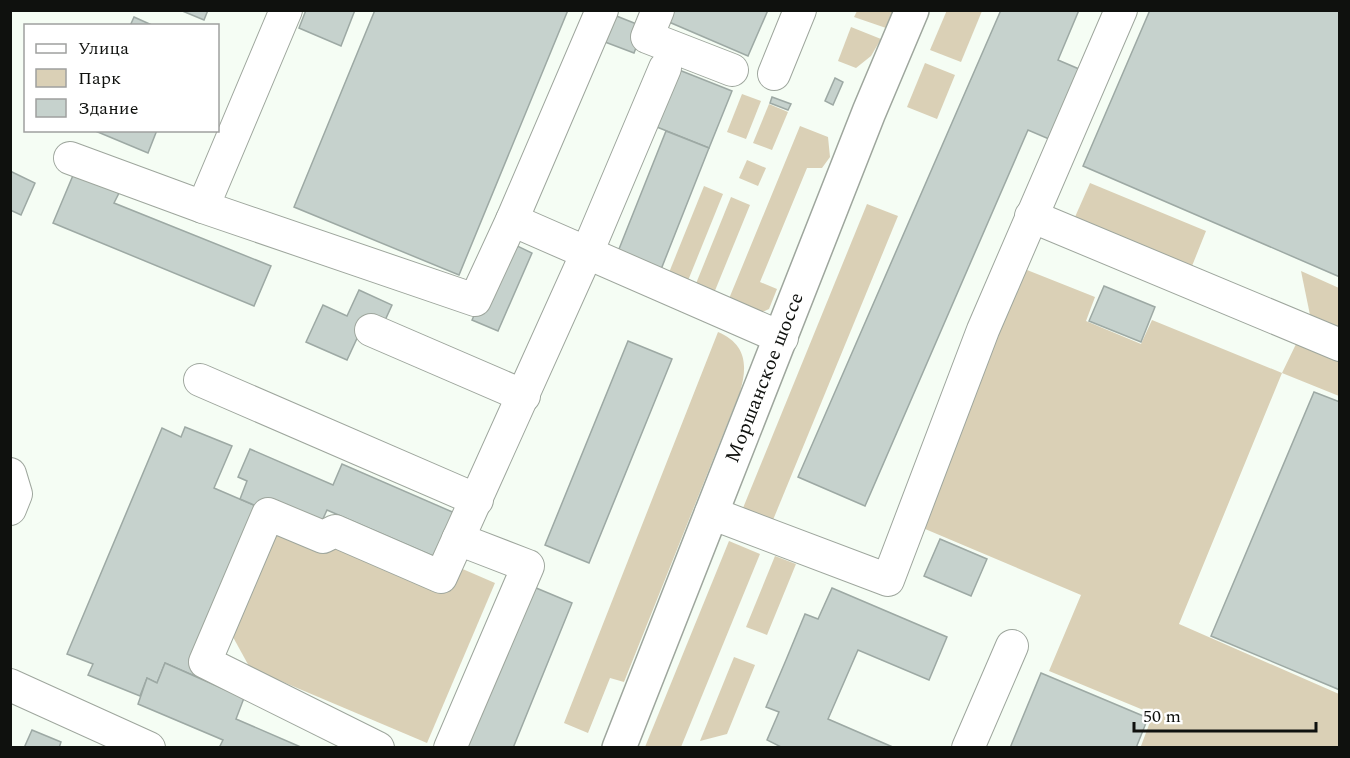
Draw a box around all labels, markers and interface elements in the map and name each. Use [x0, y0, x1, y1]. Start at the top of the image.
legend [24, 24, 219, 132]
text: Улица [78, 35, 129, 62]
text: Парк [78, 65, 121, 92]
text: Здание [78, 95, 138, 122]
street label: Моршанское шоссе [718, 288, 812, 467]
scale bar [1134, 695, 1316, 733]
text: 50 m [1143, 703, 1181, 730]

